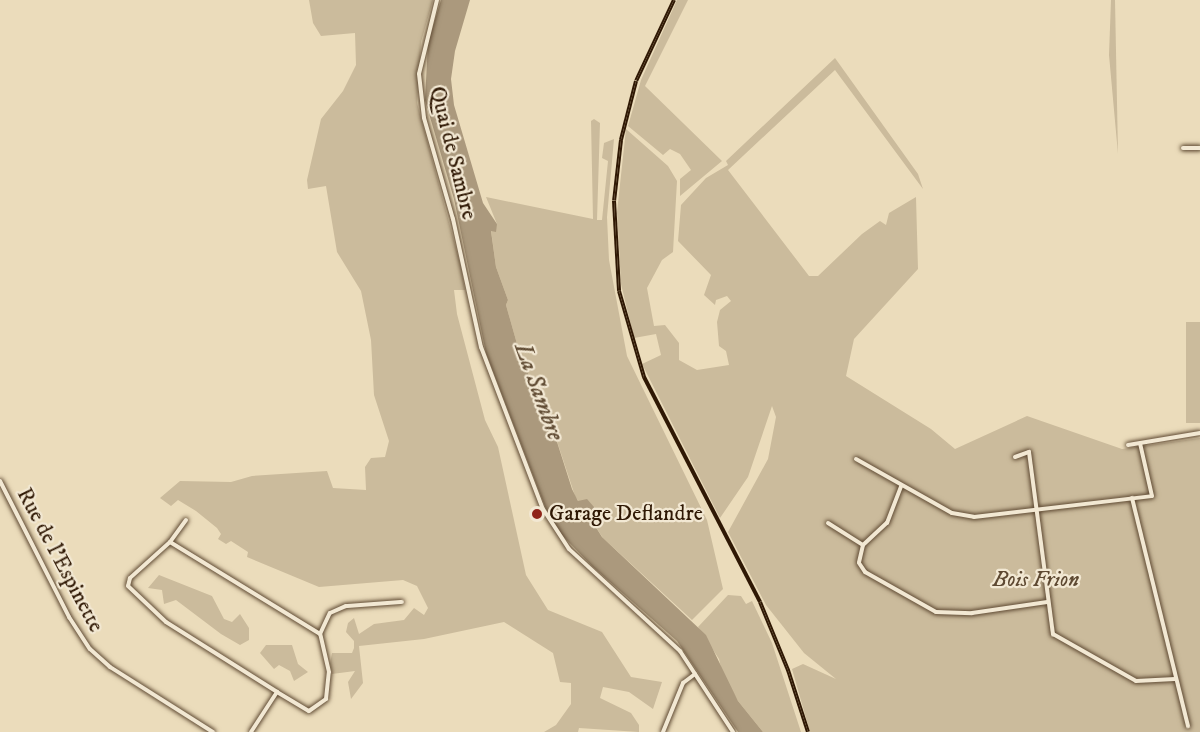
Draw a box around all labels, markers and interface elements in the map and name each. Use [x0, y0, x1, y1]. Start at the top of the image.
street label: Quai de Sambre [424, 84, 482, 222]
water label: La Sambre [507, 339, 569, 445]
street label: Rue de l'Espinette [11, 483, 109, 637]
place label: Garage Deflandre [549, 501, 703, 527]
marker: Garage Deflandre [530, 507, 544, 521]
park label: Bois Frion [993, 567, 1079, 593]

